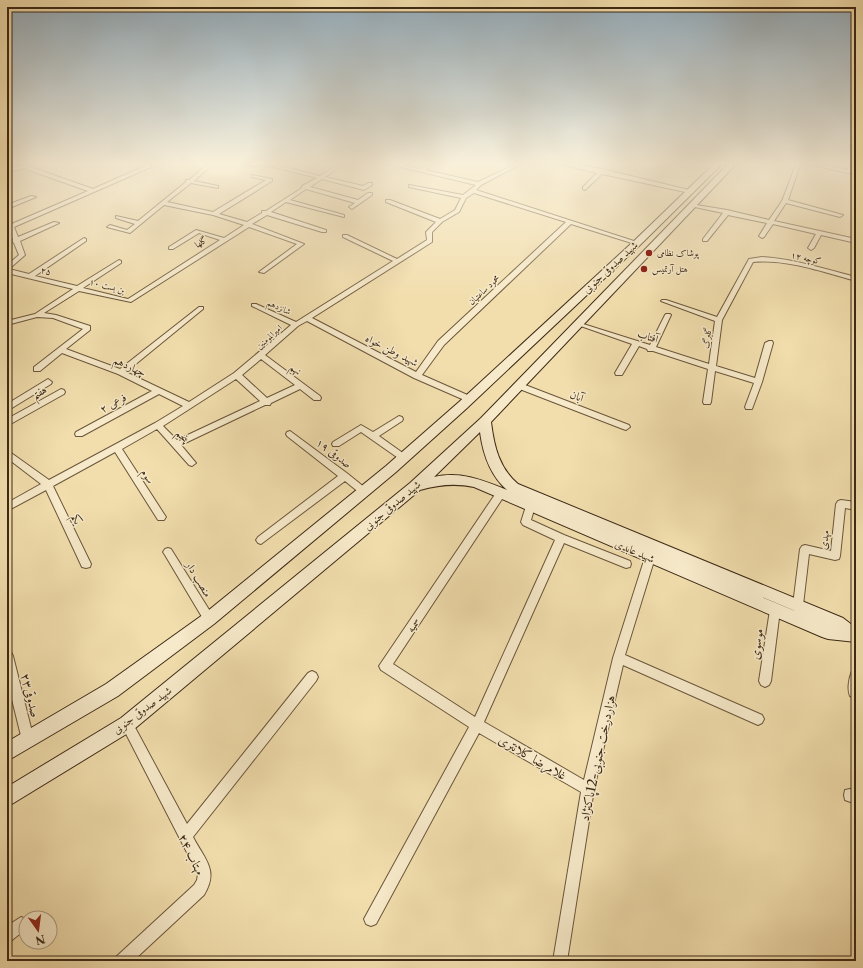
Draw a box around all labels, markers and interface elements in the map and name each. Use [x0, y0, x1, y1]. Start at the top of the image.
street label: گلها [192, 234, 209, 250]
street label: شهید صدوقی جنوبی [579, 238, 641, 297]
place label: پوشاک نظامی [657, 247, 700, 260]
marker: پوشاک نظامی [644, 248, 654, 258]
street label: کوچه ۱۲ [790, 249, 822, 267]
place label: هتل آرتمیس [652, 263, 688, 276]
street label: ۲۵ [40, 264, 52, 277]
marker: هتل آرتمیس [639, 264, 649, 274]
street label: محمود ساعتیان [466, 272, 503, 308]
street label: بن بست ۱۰ [88, 275, 126, 297]
street label: شانزدهم [264, 296, 293, 320]
street label: امیرالمومنین [253, 322, 285, 352]
street label: آفتاب [636, 326, 662, 346]
street label: گلبرگ [700, 327, 714, 349]
street label: شهید وطن خواه [362, 331, 421, 371]
street label: چهاردهم [110, 352, 148, 383]
street label: نهم [285, 360, 305, 381]
street label: هفتم [29, 382, 51, 405]
street label: آبان [568, 387, 587, 405]
street label: فرعی ۲ [97, 390, 129, 417]
street label: پنجم [170, 426, 193, 449]
street label: صدوقی ۱۹ [313, 435, 355, 471]
street label: سوم [136, 466, 158, 488]
street label: شهید صدوقی جنوبی [361, 477, 424, 534]
street label: یکم [65, 512, 86, 529]
street label: مهدی [816, 529, 833, 551]
street label: شهید عابدی [613, 536, 657, 567]
street label: منصب دار [182, 558, 215, 600]
street label: سمیه [403, 615, 423, 635]
street label: موسوی [746, 627, 767, 661]
street label: صدوقی۲۳ [17, 671, 44, 719]
street label: شهید صدوقی جنوبی [110, 683, 175, 738]
street label: هزاردرخت جنوبی-12پاکنژاد [576, 693, 620, 823]
street label: غلامرضا کلانتری [495, 731, 570, 785]
street label: مهتاب ۲۴ [174, 831, 209, 878]
north arrow [18, 910, 58, 950]
text: N [34, 932, 47, 948]

